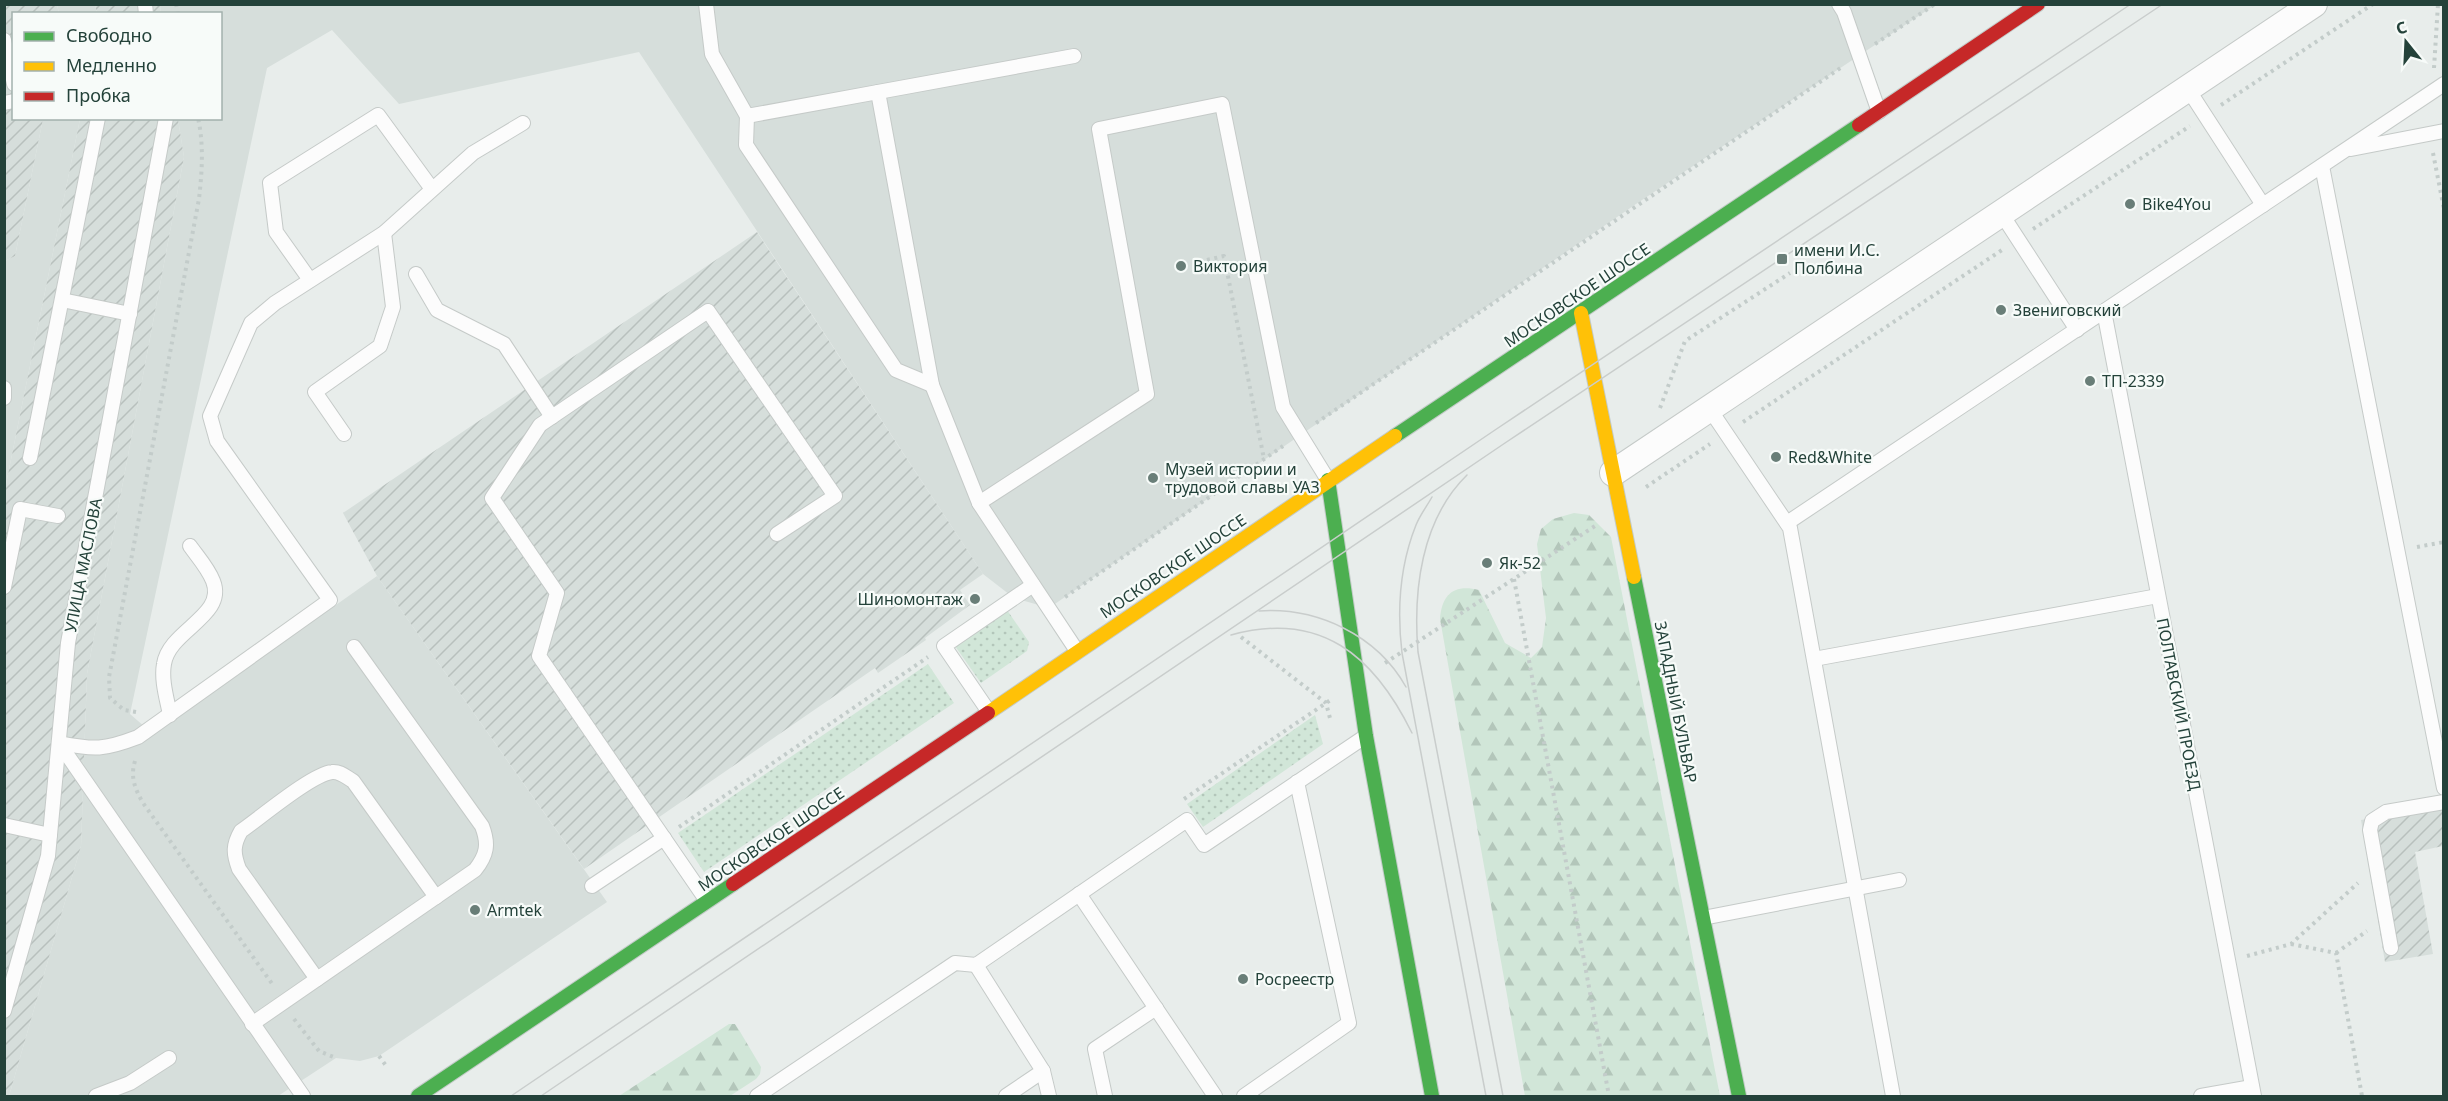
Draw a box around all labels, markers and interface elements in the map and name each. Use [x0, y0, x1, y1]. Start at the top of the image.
legend [12, 12, 222, 120]
north arrow [2376, 12, 2436, 72]
text: С [2393, 16, 2410, 40]
text: Свободно [66, 23, 152, 47]
text: Медленно [66, 53, 157, 77]
text: Пробка [66, 83, 131, 107]
place label: Bike4You [2142, 193, 2211, 215]
marker: Bike4You [2123, 197, 2137, 211]
street label: МОСКОВСКОЕ ШОССЕ [1499, 238, 1655, 352]
place label: имени И.С. Полбина [1794, 239, 1880, 279]
marker: имени И.С. Полбина [1775, 252, 1789, 266]
place label: Виктория [1193, 255, 1268, 277]
marker: Виктория [1174, 259, 1188, 273]
place label: Звениговский [2013, 299, 2121, 321]
marker: Звениговский [1994, 303, 2008, 317]
place label: ТП-2339 [2102, 370, 2164, 392]
marker: ТП-2339 [2083, 374, 2097, 388]
place label: Red&White [1788, 446, 1872, 468]
marker: Red&White [1769, 450, 1783, 464]
place label: Музей истории и трудовой славы УАЗ [1165, 458, 1320, 498]
marker: Музей истории и трудовой славы УАЗ [1146, 471, 1160, 485]
street label: УЛИЦА МАСЛОВА [59, 495, 107, 634]
street label: МОСКОВСКОЕ ШОССЕ [1095, 509, 1251, 623]
place label: Як-52 [1499, 552, 1541, 574]
marker: Як-52 [1480, 556, 1494, 570]
place label: Шиномонтаж [857, 588, 964, 610]
marker: Шиномонтаж [968, 592, 982, 606]
street label: ПОЛТАВСКИЙ ПРОЕЗД [2151, 616, 2207, 792]
street label: ЗАПАДНЫЙ БУЛЬВАР [1650, 619, 1702, 785]
street label: МОСКОВСКОЕ ШОССЕ [693, 782, 849, 896]
place label: Armtek [487, 899, 543, 921]
marker: Armtek [468, 903, 482, 917]
place label: Росреестр [1255, 968, 1334, 990]
marker: Росреестр [1236, 972, 1250, 986]

